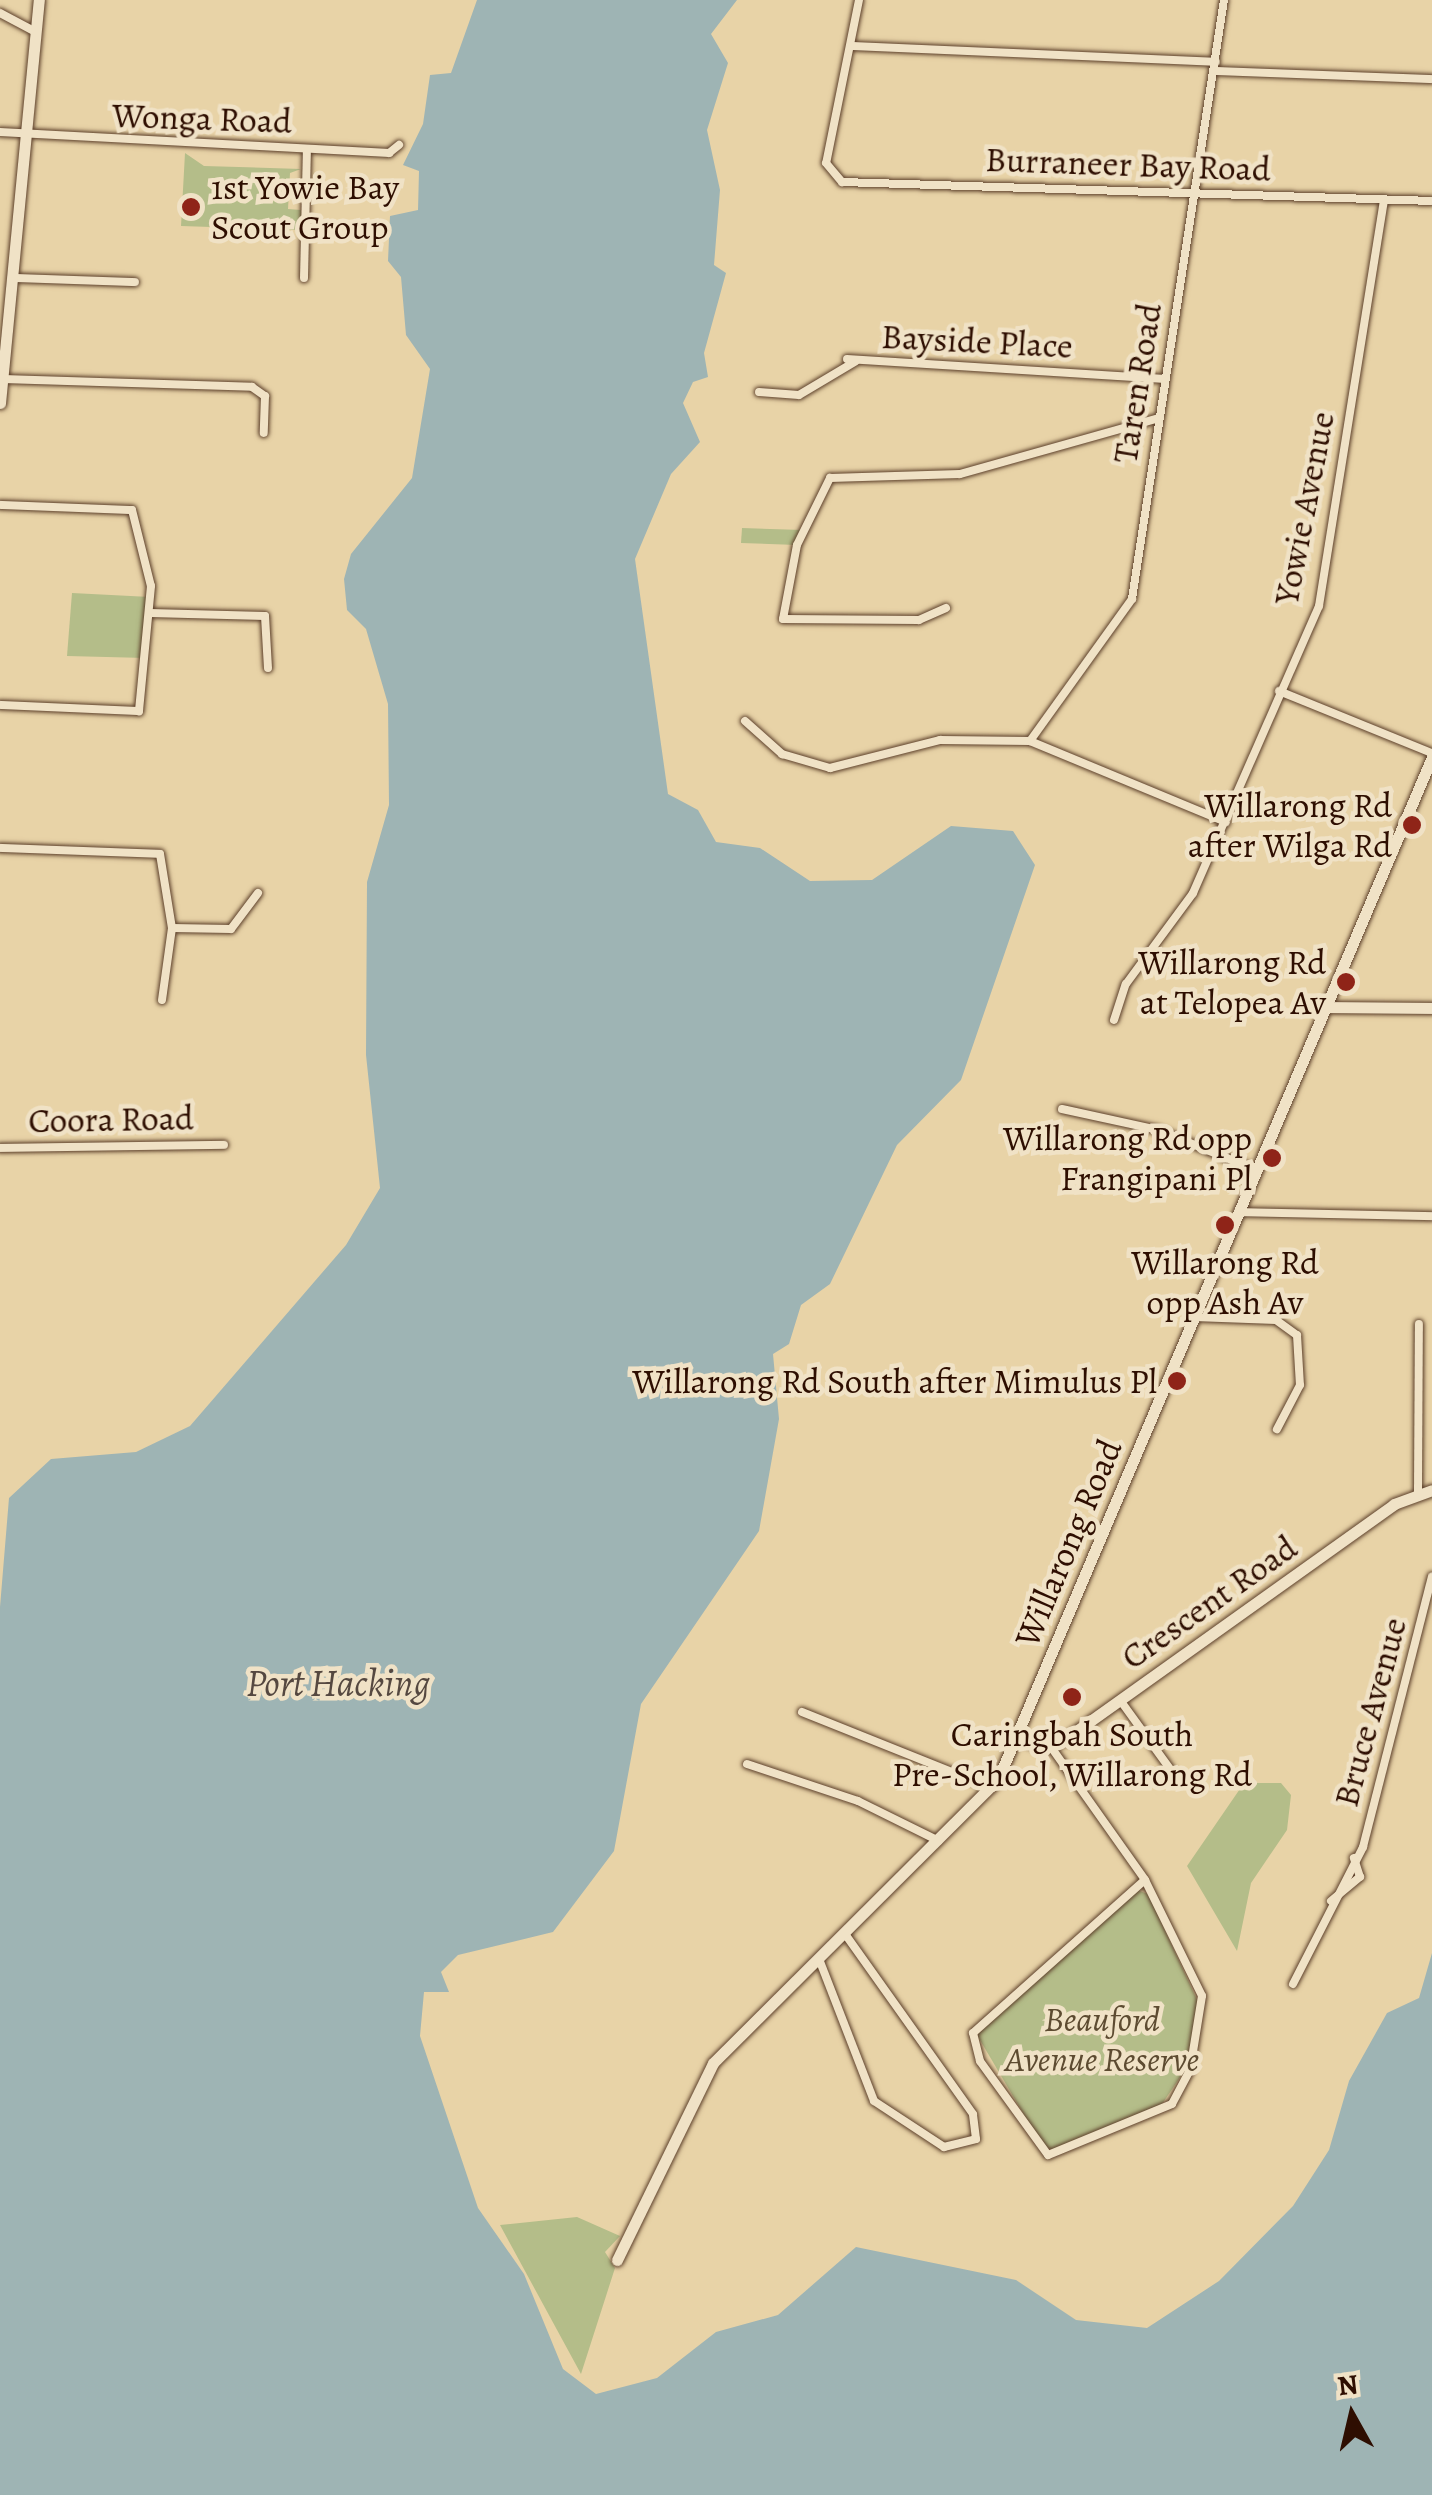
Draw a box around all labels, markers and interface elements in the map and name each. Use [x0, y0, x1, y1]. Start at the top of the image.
street label: Wonga Road [111, 94, 293, 142]
street label: Burraneer Bay Road [985, 138, 1271, 190]
place label: 1st Yowie Bay Scout Group [211, 166, 399, 248]
marker: 1st Yowie Bay Scout Group [180, 196, 202, 218]
street label: Taren Road [1104, 300, 1170, 466]
street label: Bayside Place [880, 315, 1074, 367]
street label: Yowie Avenue [1265, 408, 1343, 608]
place label: Willarong Rd after Wilga Rd [1188, 784, 1392, 866]
marker: Willarong Rd after Wilga Rd [1401, 814, 1423, 836]
place label: Willarong Rd at Telopea Av [1138, 941, 1326, 1023]
marker: Willarong Rd at Telopea Av [1335, 971, 1357, 993]
street label: Coora Road [28, 1097, 194, 1141]
place label: Willarong Rd opp Frangipani Pl [1003, 1117, 1252, 1199]
marker: Willarong Rd opp Frangipani Pl [1261, 1147, 1283, 1169]
marker: Willarong Rd opp Ash Av [1214, 1214, 1236, 1236]
place label: Willarong Rd opp Ash Av [1131, 1241, 1319, 1323]
place label: Willarong Rd South after Mimulus Pl [632, 1360, 1157, 1402]
marker: Willarong Rd South after Mimulus Pl [1166, 1370, 1188, 1392]
street label: Willarong Road [1005, 1433, 1131, 1653]
street label: Crescent Road [1113, 1526, 1305, 1678]
street label: Bruce Avenue [1325, 1613, 1415, 1811]
water label: Port Hacking [246, 1661, 430, 1707]
marker: Caringbah South Pre-School, Willarong Rd [1061, 1686, 1083, 1708]
place label: Caringbah South Pre-School, Willarong Rd [892, 1713, 1252, 1795]
park label: Beauford Avenue Reserve [1005, 1998, 1199, 2080]
north arrow [1302, 2365, 1402, 2465]
text: N [1335, 2365, 1361, 2406]

